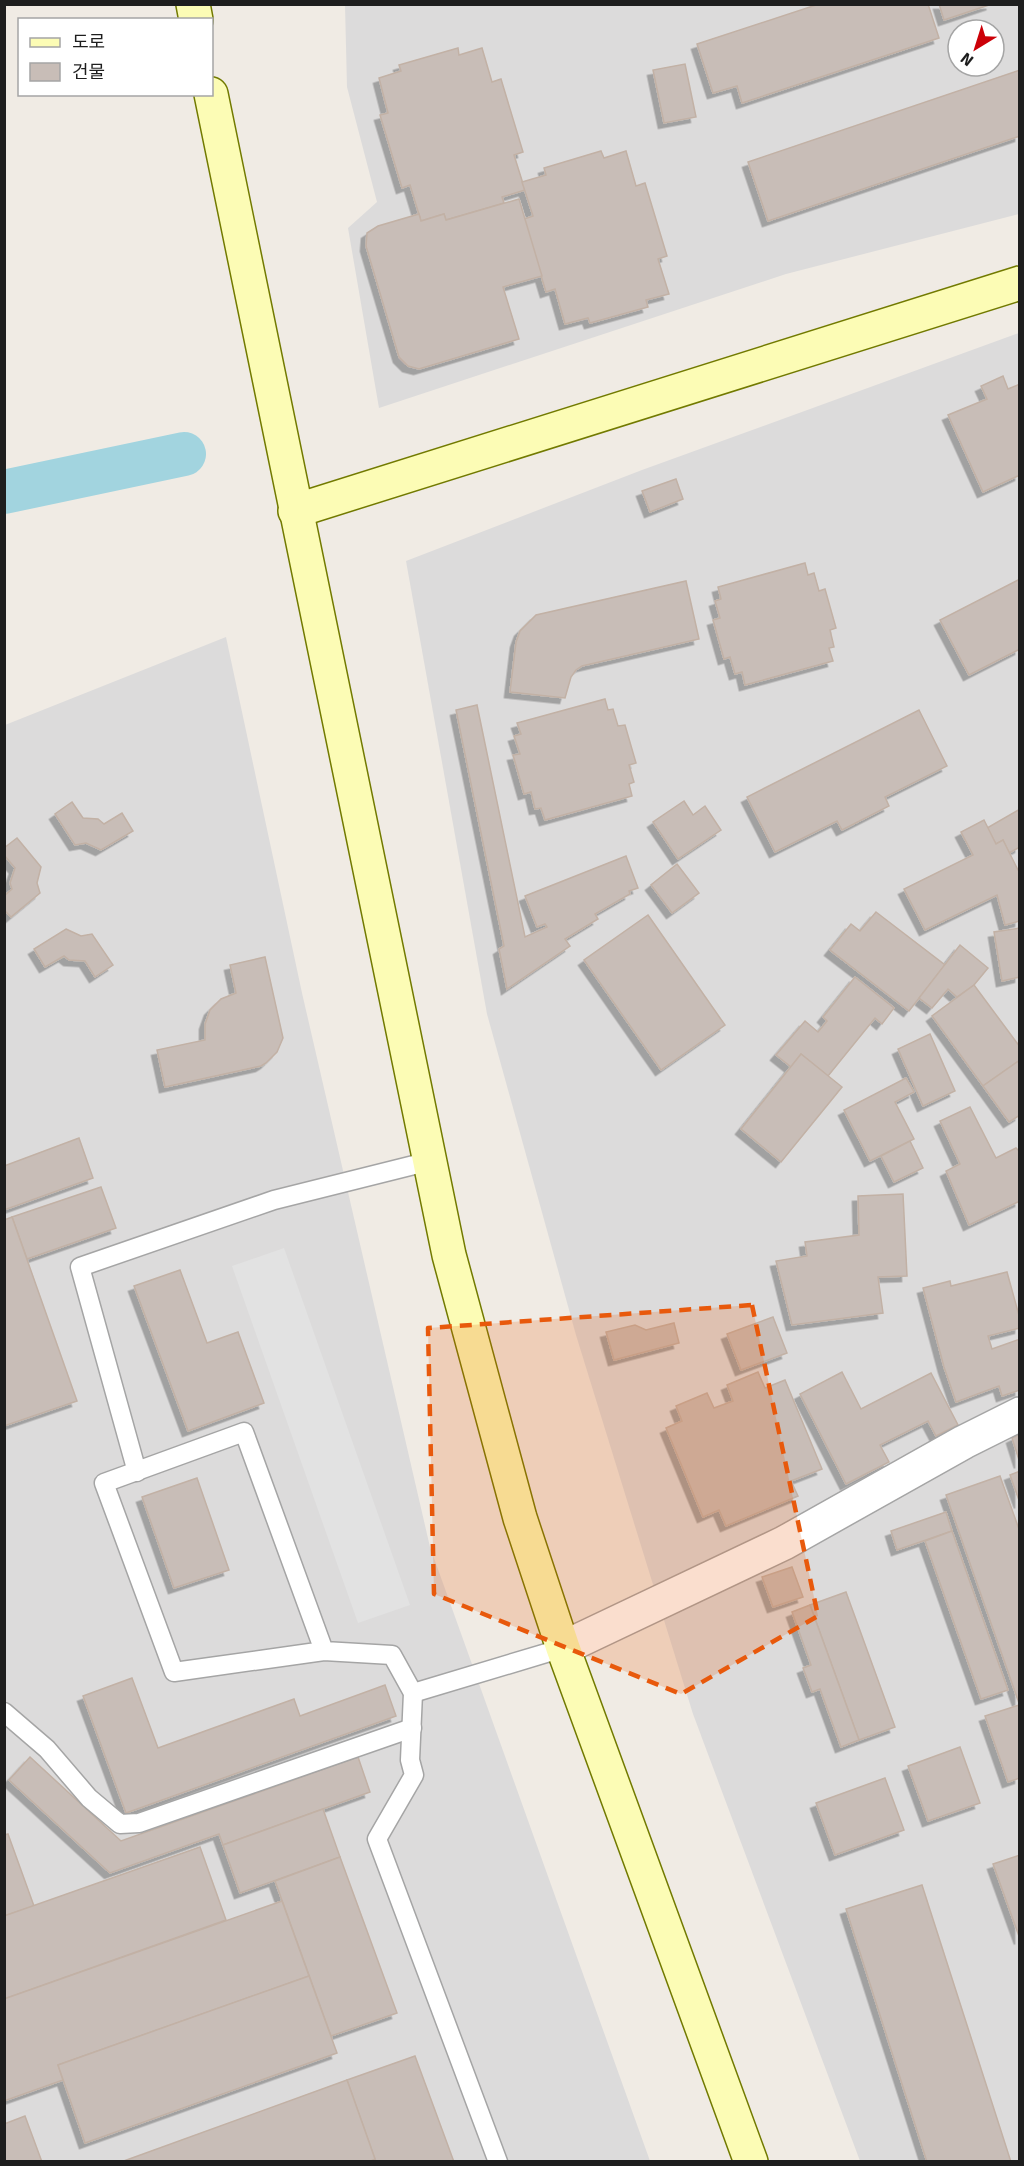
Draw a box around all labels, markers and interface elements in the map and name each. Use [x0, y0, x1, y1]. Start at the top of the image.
legend [18, 18, 213, 96]
north arrow [946, 18, 1006, 78]
text: 도로 [72, 31, 105, 53]
text: N [957, 48, 978, 70]
text: 건물 [72, 61, 105, 83]

